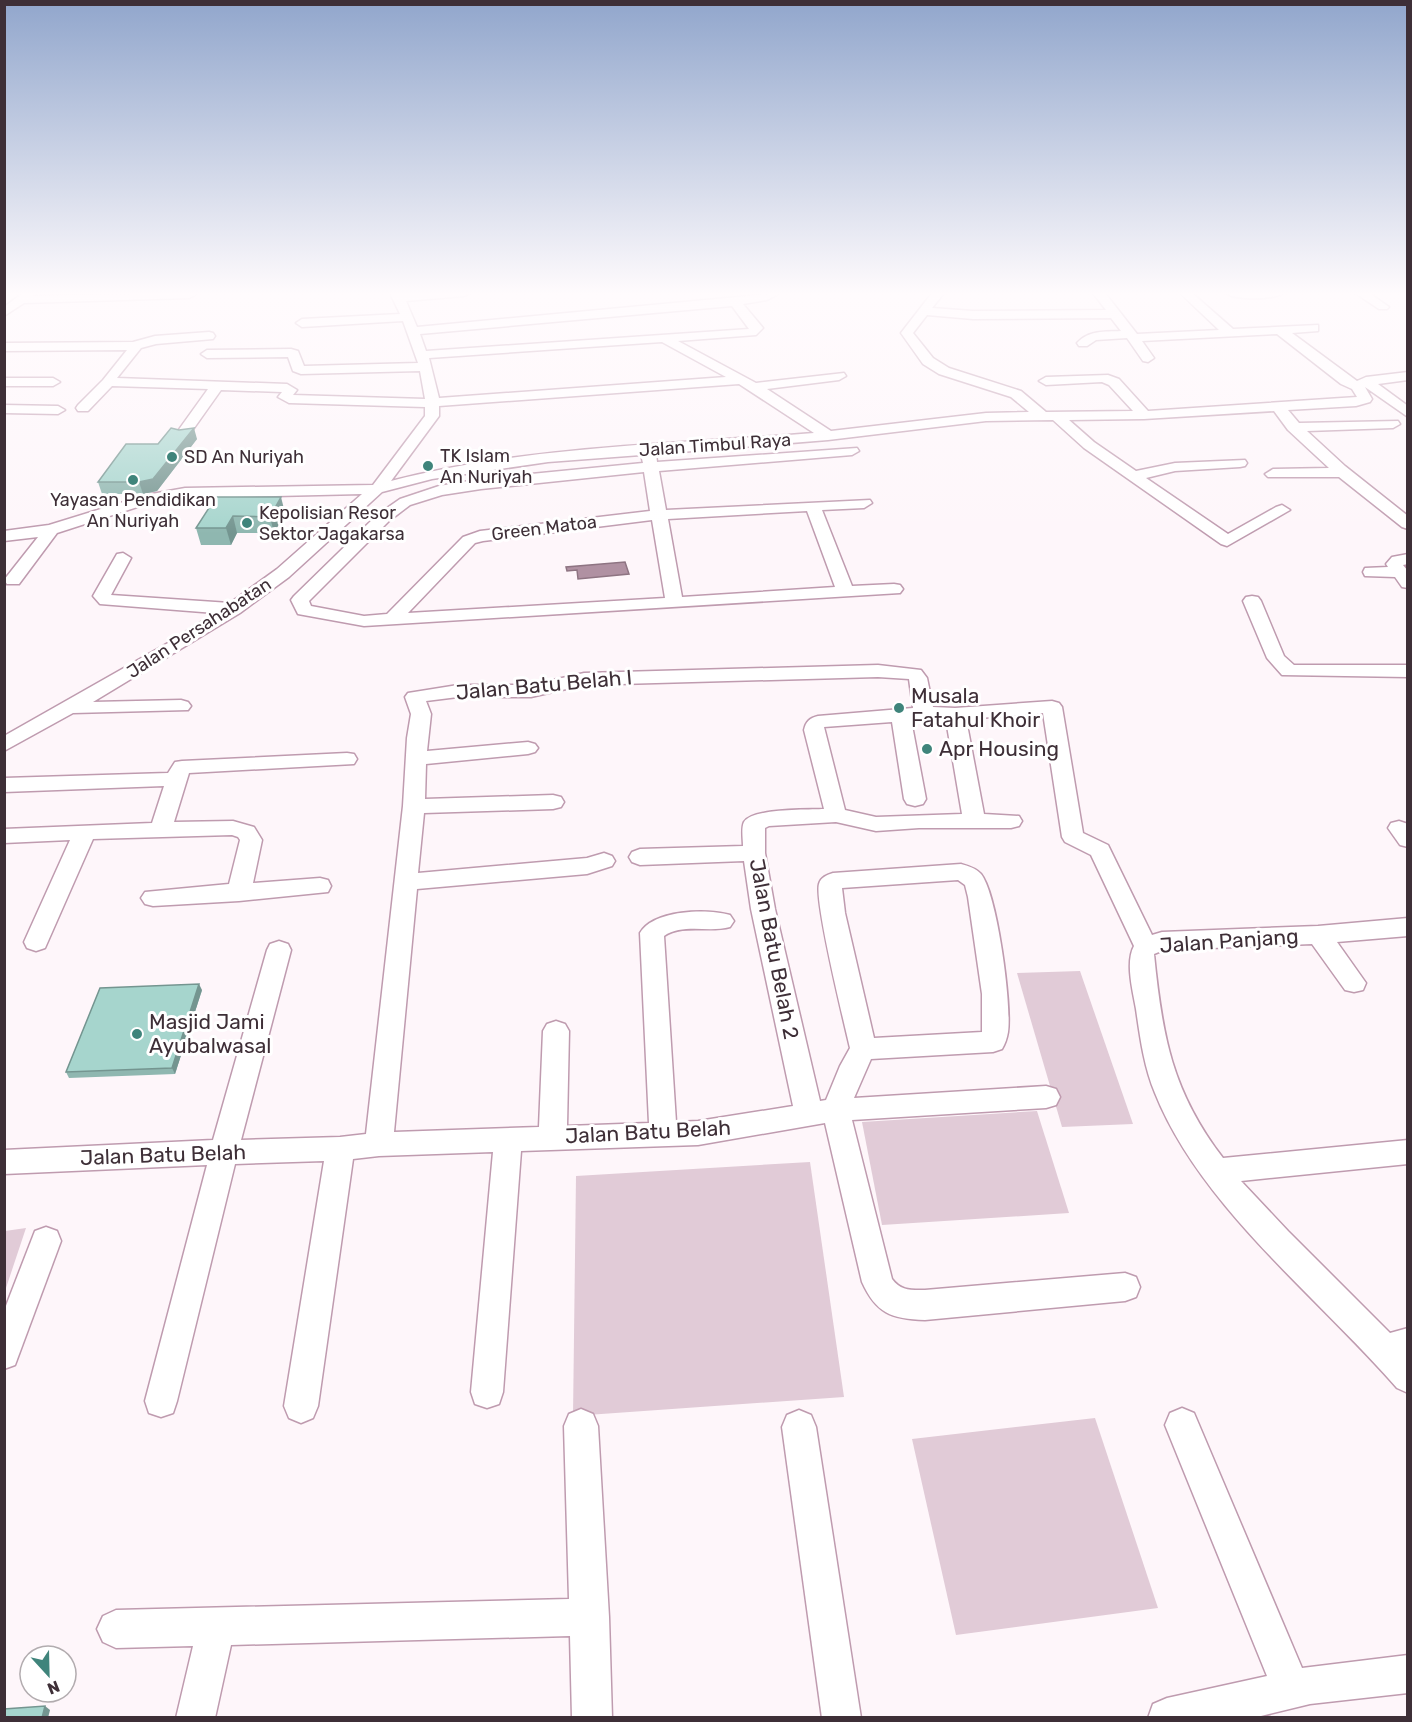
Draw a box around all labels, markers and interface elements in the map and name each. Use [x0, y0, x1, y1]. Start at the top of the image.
street label: Jalan Timbul Raya [638, 429, 792, 461]
place label: TK Islam An Nuriyah [440, 445, 532, 488]
place label: SD An Nuriyah [184, 446, 304, 468]
marker: SD An Nuriyah [165, 450, 179, 464]
marker: TK Islam An Nuriyah [421, 459, 435, 473]
marker: Yayasan Pendidikan An Nuriyah [126, 473, 140, 487]
place label: Yayasan Pendidikan An Nuriyah [50, 489, 216, 532]
place label: Kepolisian Resor Sektor Jagakarsa [259, 502, 405, 545]
street label: Green Matoa [490, 511, 598, 545]
marker: Kepolisian Resor Sektor Jagakarsa [240, 516, 254, 530]
street label: Jalan Persahabatan [123, 573, 275, 683]
street label: Jalan Batu Belah I [455, 664, 633, 705]
place label: Musala Fatahul Khoir [911, 683, 1040, 732]
marker: Musala Fatahul Khoir [892, 701, 906, 715]
place label: Apr Housing [939, 736, 1059, 761]
marker: Apr Housing [920, 742, 934, 756]
street label: Jalan Batu Belah 2 [745, 856, 804, 1041]
street label: Jalan Panjang [1159, 923, 1299, 958]
place label: Masjid Jami Ayubalwasal [149, 1009, 271, 1058]
marker: Masjid Jami Ayubalwasal [130, 1027, 144, 1041]
street label: Jalan Batu Belah [564, 1115, 732, 1148]
street label: Jalan Batu Belah [80, 1139, 246, 1170]
north arrow [18, 1644, 78, 1704]
text: N [45, 1676, 62, 1698]

